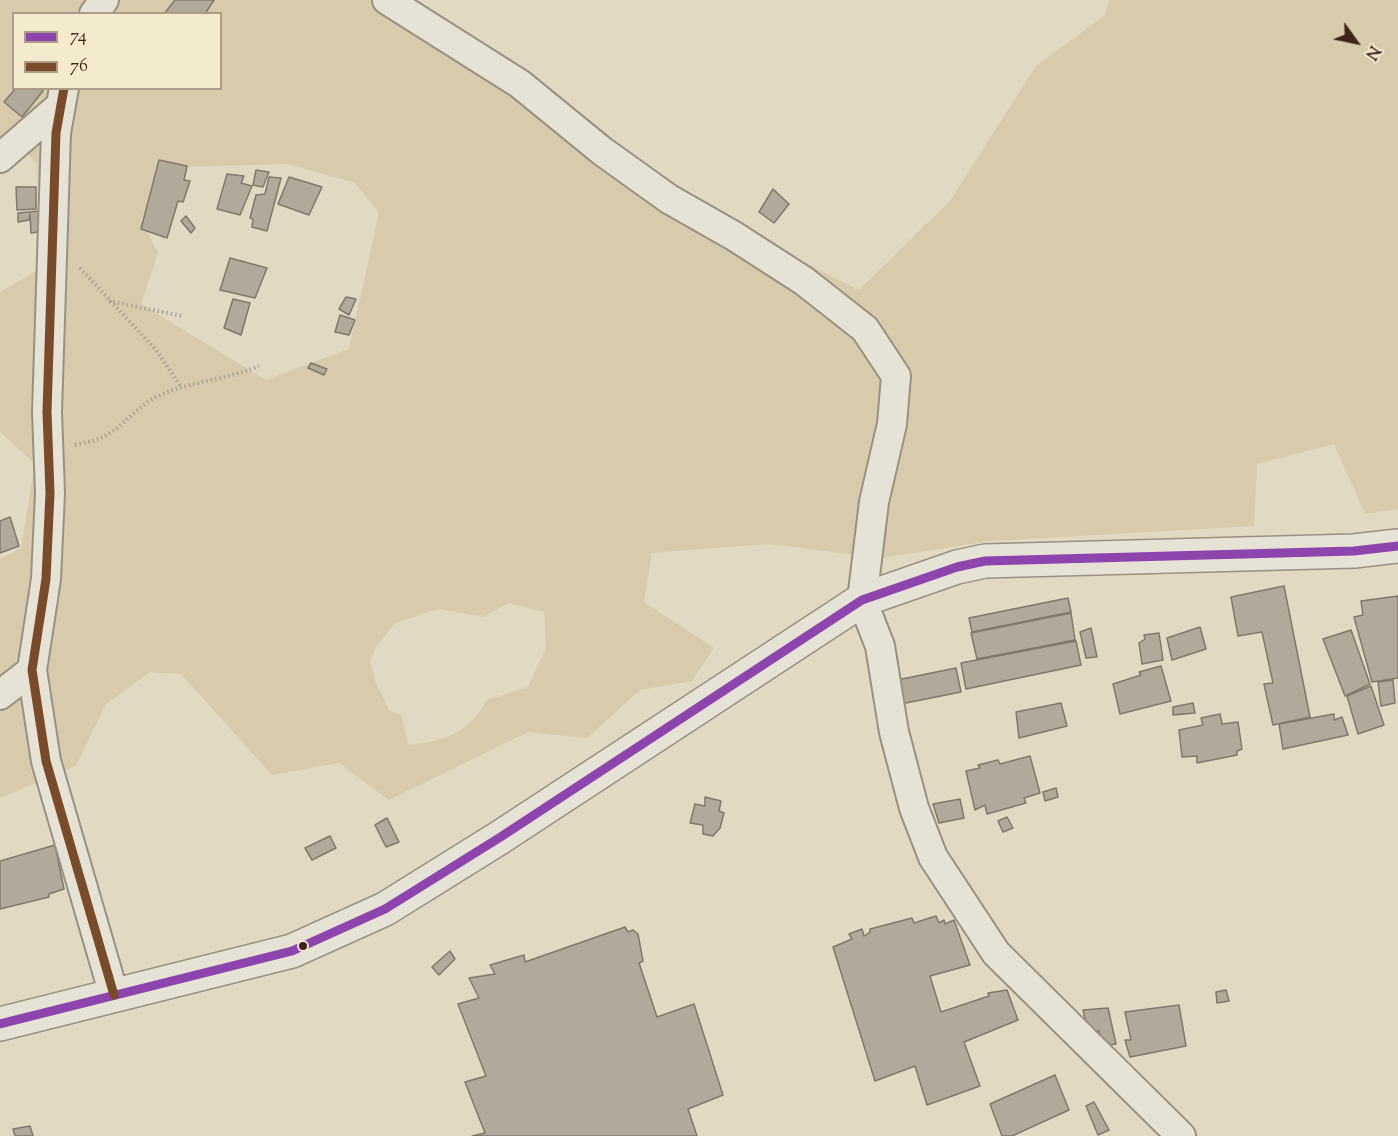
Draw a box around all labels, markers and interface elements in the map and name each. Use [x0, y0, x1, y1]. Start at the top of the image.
legend [12, 12, 222, 90]
north arrow [1326, 12, 1386, 72]
text: 74 [70, 24, 87, 50]
text: N [1358, 40, 1385, 64]
text: 76 [70, 54, 88, 80]
unlabelled marker [297, 940, 309, 952]

